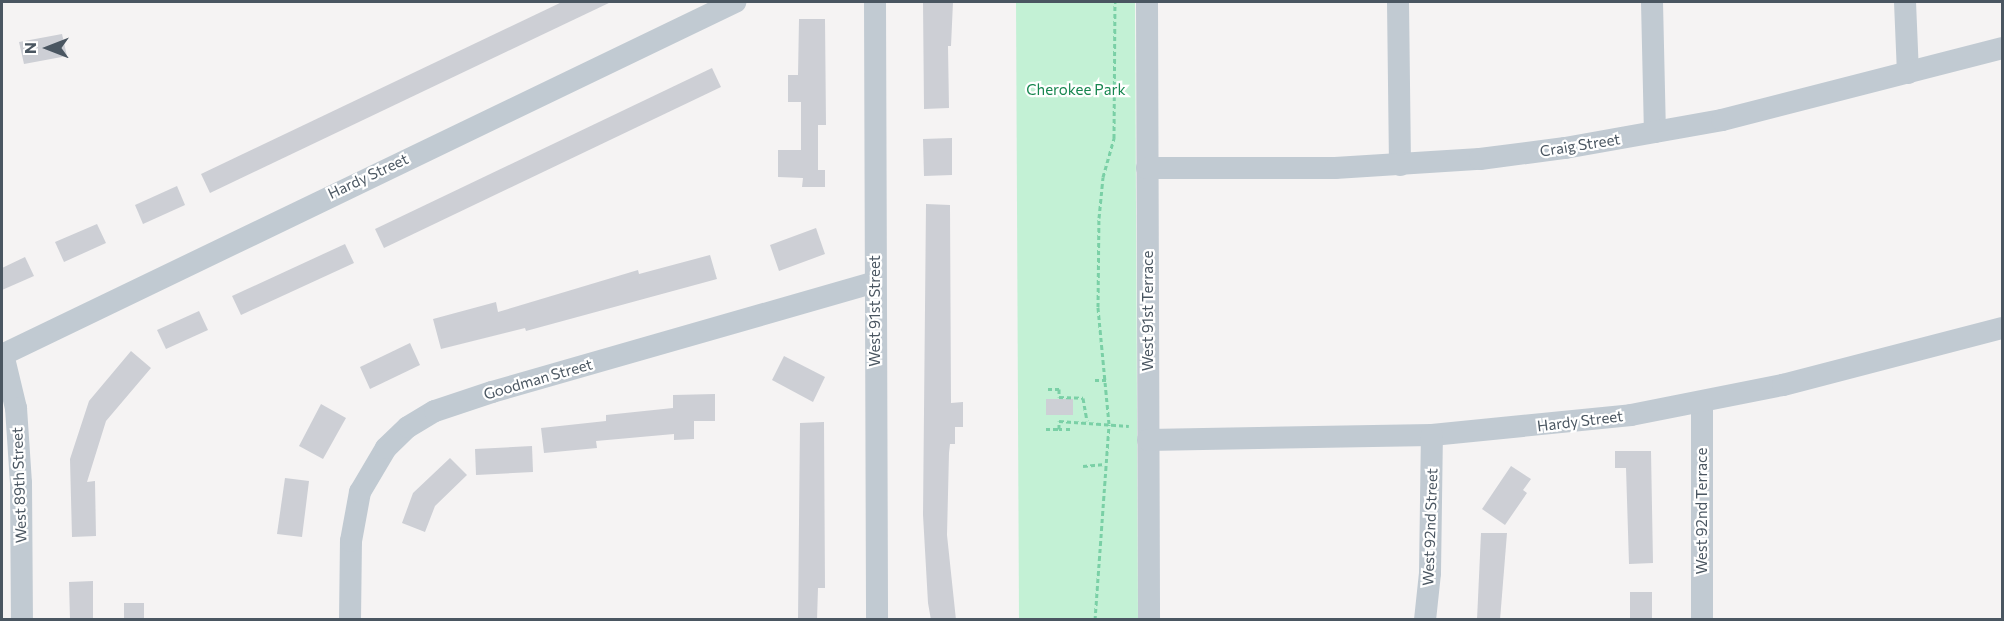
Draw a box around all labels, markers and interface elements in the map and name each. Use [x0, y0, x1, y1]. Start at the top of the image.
north arrow [18, 18, 78, 78]
text: N [20, 42, 39, 54]
park label: Cherokee Park [1026, 81, 1126, 99]
street label: Craig Street [1538, 130, 1622, 160]
street label: Hardy Street [325, 150, 411, 202]
street label: West 91st Terrace [1139, 251, 1157, 371]
street label: West 91st Street [866, 255, 884, 367]
street label: Goodman Street [482, 355, 594, 403]
street label: Hardy Street [1536, 407, 1624, 435]
street label: West 89th Street [8, 427, 30, 543]
street label: West 92nd Terrace [1693, 448, 1711, 574]
street label: West 92nd Street [1419, 468, 1441, 586]

